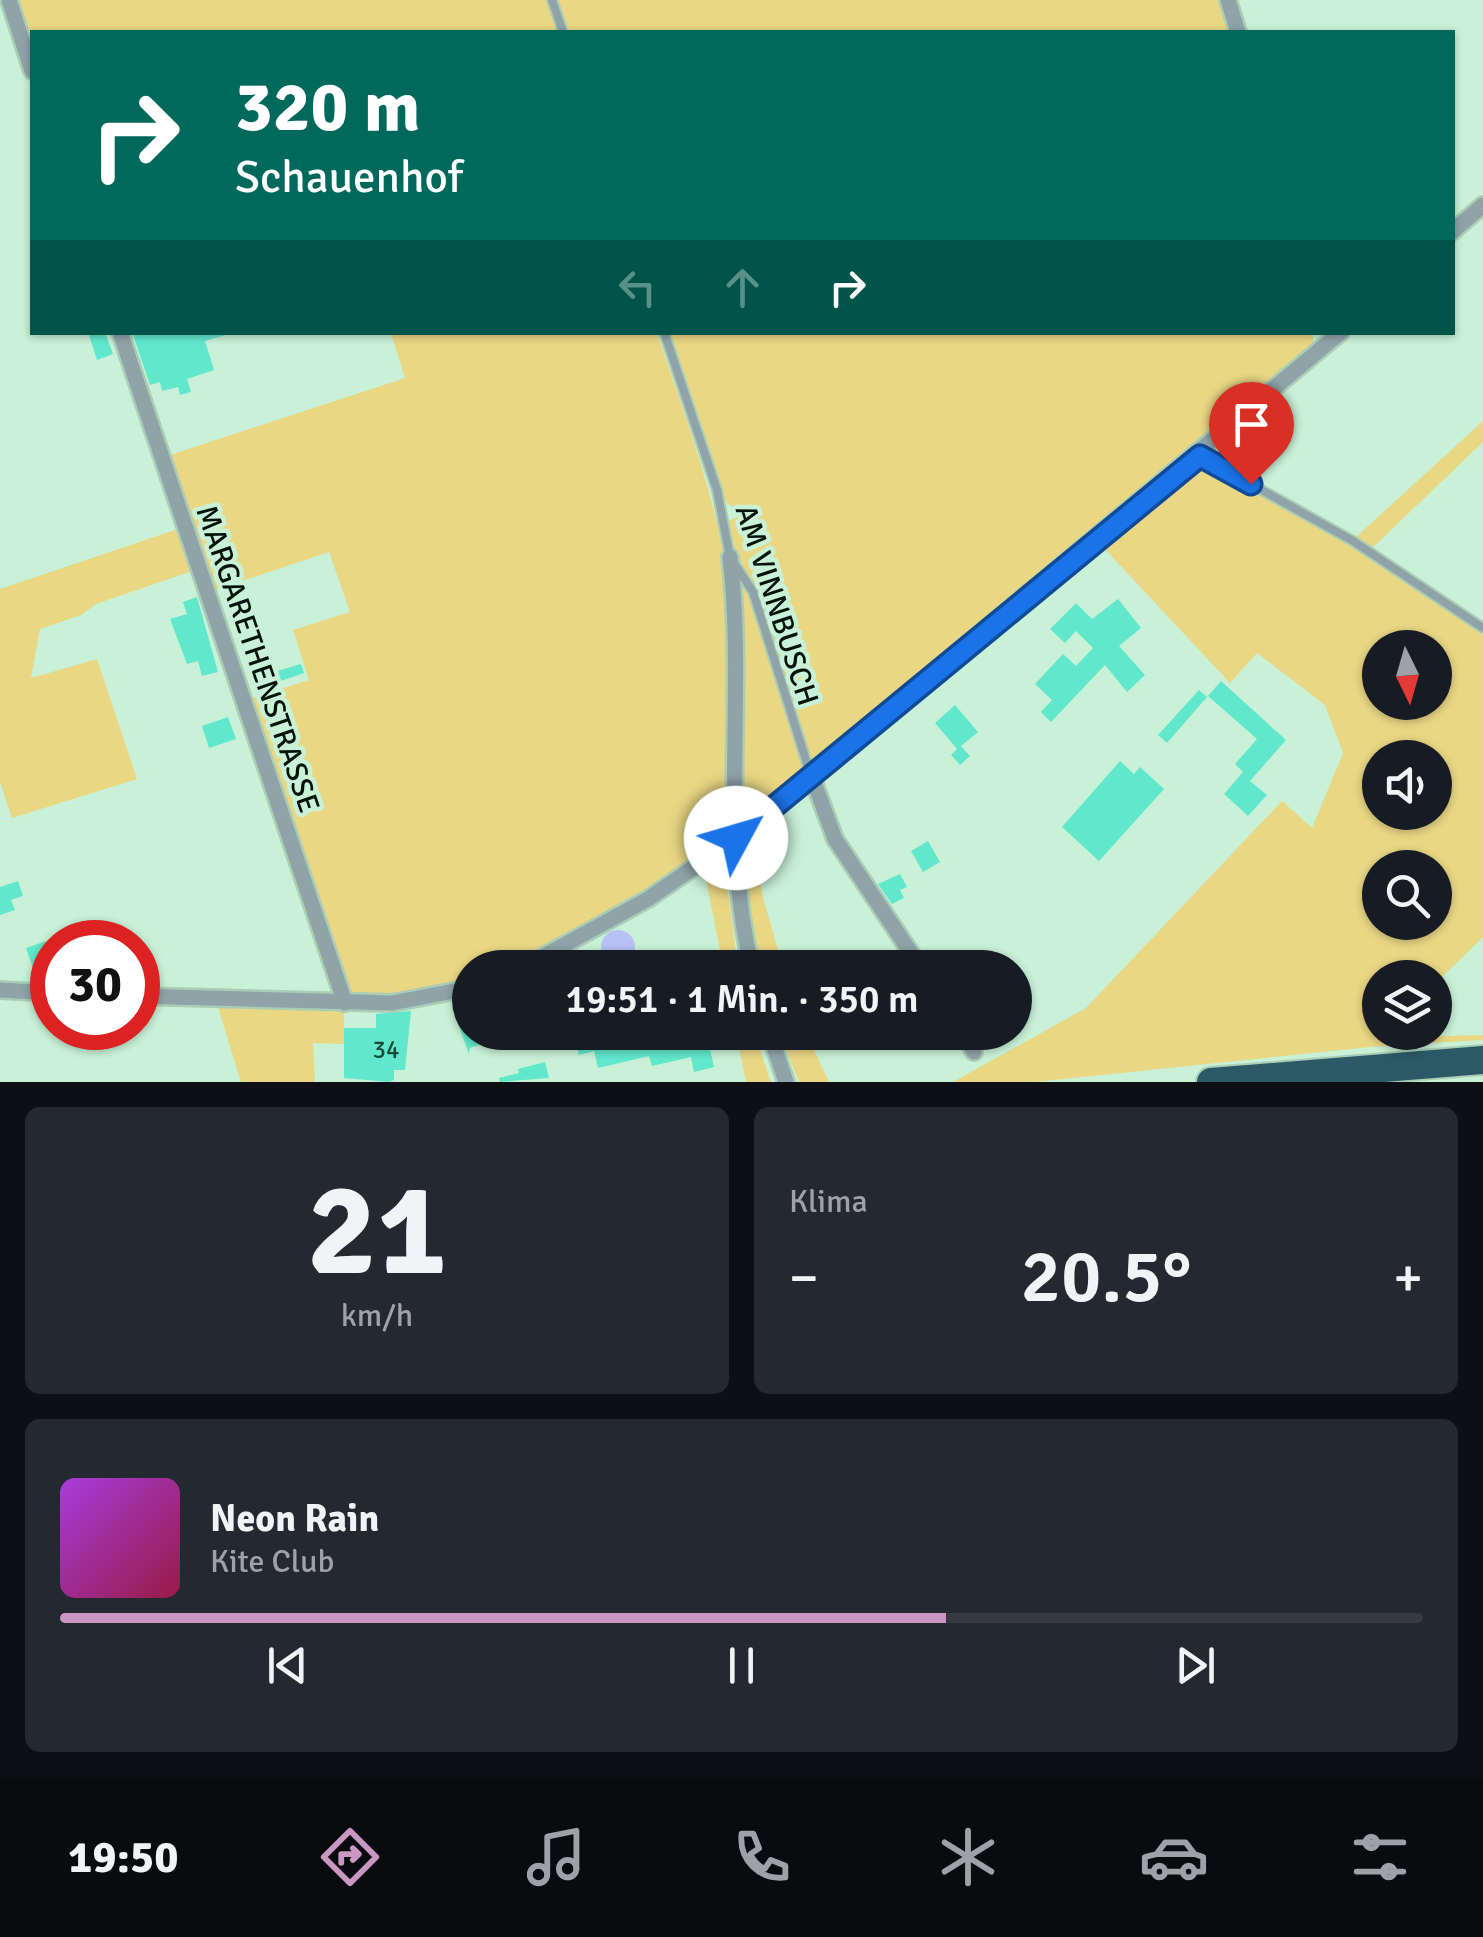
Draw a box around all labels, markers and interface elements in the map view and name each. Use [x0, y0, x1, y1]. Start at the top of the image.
text: 320 m [235, 64, 420, 150]
icon: right [70, 70, 200, 200]
text: Schauenhof [235, 150, 463, 205]
icon: left [610, 260, 665, 315]
icon: ahead [715, 260, 770, 315]
icon: right [820, 260, 875, 315]
pin [1209, 382, 1294, 485]
icon: arrive [1224, 397, 1279, 452]
street label: AM VINNBUSCH [727, 500, 826, 710]
street label: MARGARETHENSTRASSE [188, 501, 328, 818]
north arrow [1362, 630, 1452, 720]
map controls [1362, 630, 1452, 1050]
button: sound [1362, 740, 1452, 830]
position arrow [684, 786, 788, 890]
button: search [1362, 850, 1452, 940]
speed limit sign: 30 [30, 920, 160, 1050]
button: layers [1362, 960, 1452, 1050]
text: 19:51 · 1 Min. · 350 m [566, 976, 918, 1023]
house number: 34 [372, 1034, 400, 1065]
text: 21 [307, 1151, 447, 1311]
text: Klima [789, 1182, 868, 1221]
text: 20.5° [1020, 1230, 1192, 1323]
text: − [789, 1244, 819, 1312]
text: + [1393, 1244, 1423, 1312]
text: km/h [341, 1296, 413, 1335]
text: Neon Rain [210, 1495, 379, 1542]
text: Kite Club [210, 1542, 334, 1581]
icon: previous [260, 1638, 315, 1693]
icon: pause [714, 1638, 769, 1693]
icon: next [1168, 1638, 1223, 1693]
icon: directions [315, 1822, 385, 1892]
icon: music [521, 1822, 591, 1892]
icon: phone [727, 1822, 797, 1892]
icon: climate [933, 1822, 1003, 1892]
icon: car [1139, 1822, 1209, 1892]
icon: filters [1345, 1822, 1415, 1892]
text: 19:50 [68, 1830, 178, 1885]

